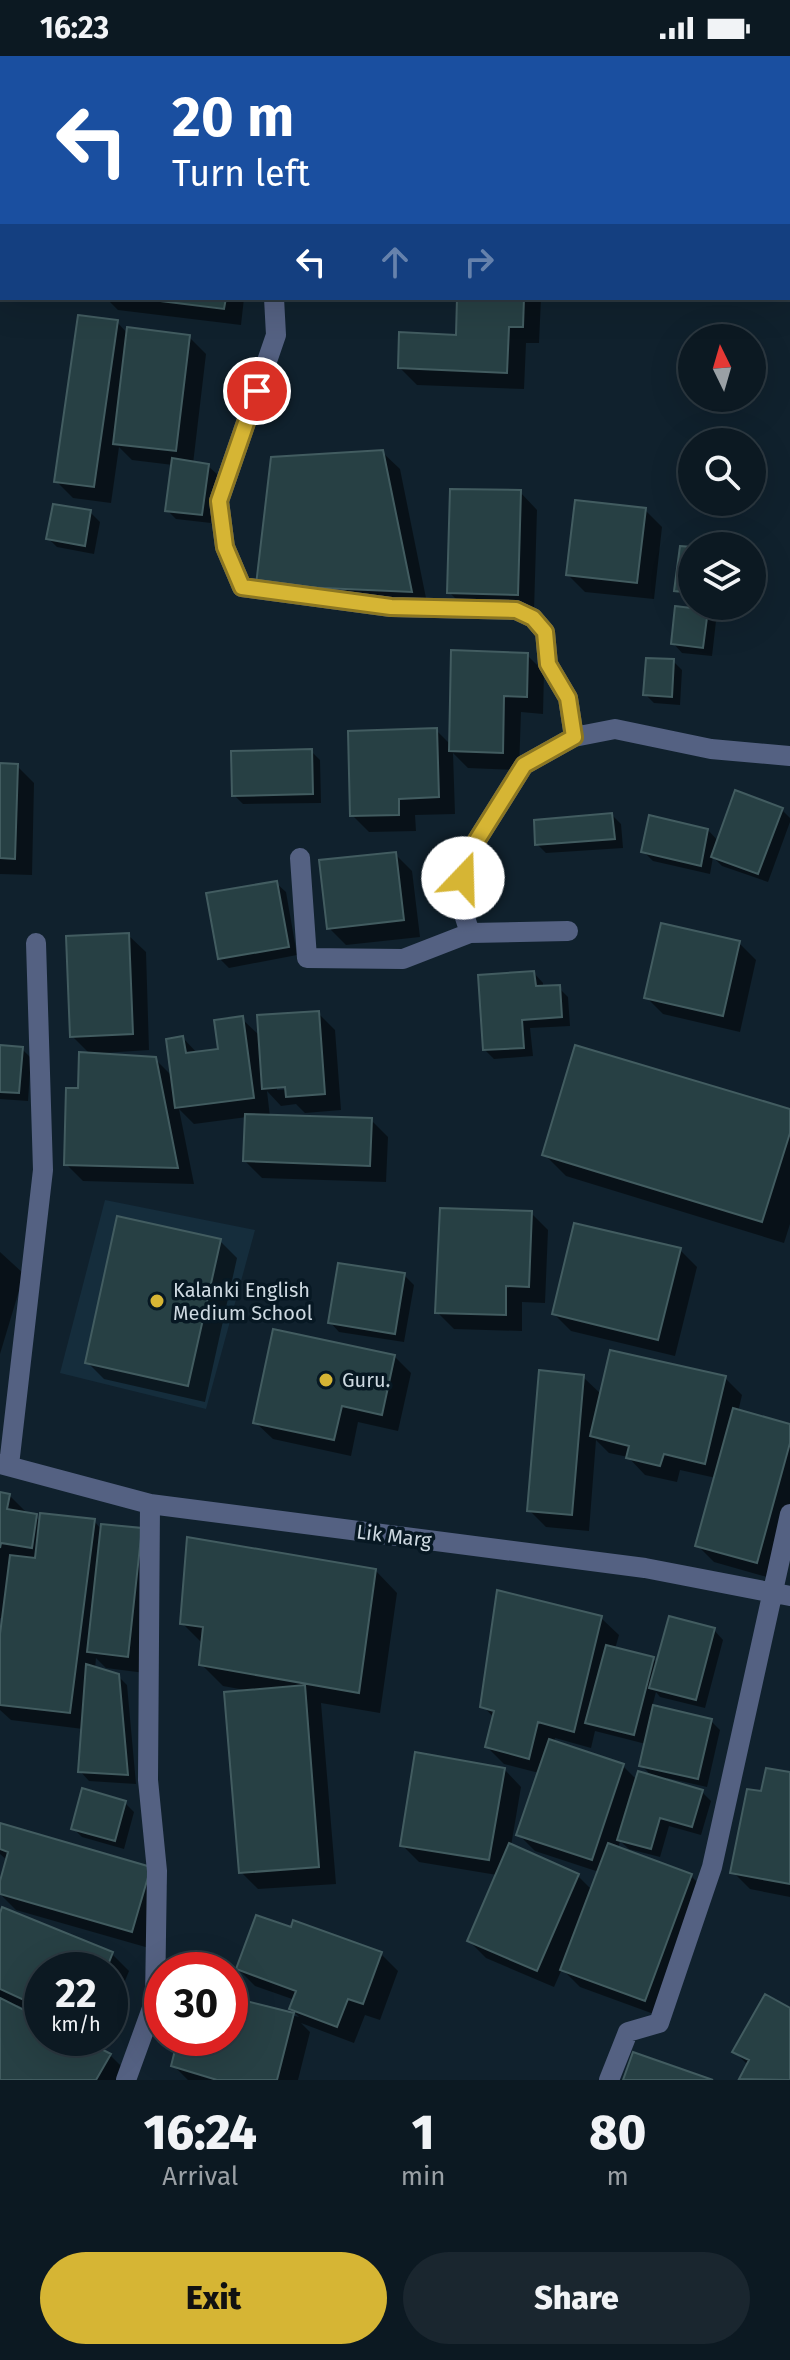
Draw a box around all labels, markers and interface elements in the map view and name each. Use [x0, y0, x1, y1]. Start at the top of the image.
text: 16:23 [40, 10, 109, 46]
text: 20 m [172, 84, 294, 151]
icon: left [40, 88, 144, 192]
text: Turn left [172, 152, 310, 196]
icon: left [289, 240, 333, 284]
icon: ahead [373, 240, 417, 284]
icon: right [457, 240, 501, 284]
north arrow [678, 324, 766, 412]
map controls [678, 324, 766, 620]
pin [223, 357, 291, 425]
icon: arrive [235, 369, 279, 413]
button: search [678, 428, 766, 516]
button: layers [678, 532, 766, 620]
position arrow [421, 836, 505, 920]
place label: Kalanki English Medium School [173, 1278, 313, 1325]
marker: Kalanki English Medium School [148, 1292, 166, 1310]
place label: Guru. [342, 1368, 390, 1392]
marker: Guru. [317, 1371, 335, 1389]
street label: Lik Marg [355, 1519, 433, 1553]
speed limit sign: 30 [144, 1952, 248, 2056]
text: 22 [55, 1970, 97, 2018]
text: km/h [51, 2012, 101, 2036]
text: 16:24 [144, 2104, 257, 2162]
text: 1 [412, 2104, 434, 2162]
text: 80 [589, 2104, 646, 2162]
text: Arrival [162, 2161, 238, 2192]
text: min [401, 2161, 446, 2192]
text: m [607, 2161, 629, 2192]
button: Exit [40, 2252, 387, 2344]
button: Share [403, 2252, 750, 2344]

